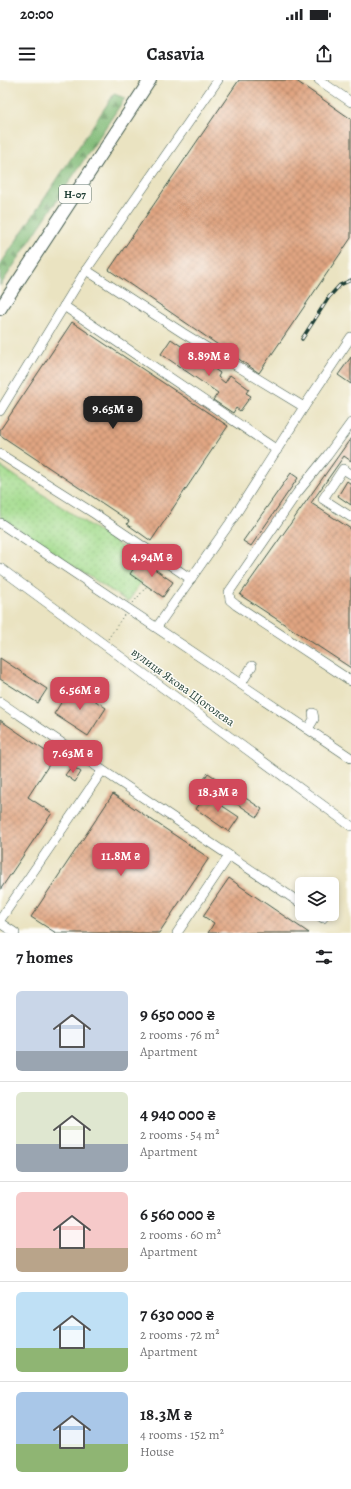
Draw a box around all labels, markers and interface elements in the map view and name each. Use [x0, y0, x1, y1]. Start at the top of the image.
text: 20:00 [20, 4, 53, 24]
text: Casavia [147, 42, 204, 66]
icon: menu [16, 43, 38, 65]
icon: share [313, 43, 335, 65]
road number: Н-07 [59, 185, 91, 203]
pin: 8.89M ₴ [172, 343, 246, 377]
text: 8.89M ₴ [188, 347, 230, 364]
pin: 9.65M ₴ [76, 396, 150, 430]
text: 9.65M ₴ [92, 400, 134, 417]
pin: 4.94M ₴ [115, 544, 189, 578]
text: 4.94M ₴ [131, 548, 173, 565]
street label: вулиця Якова Щоголева [128, 644, 238, 730]
pin: 6.56M ₴ [43, 677, 117, 711]
text: 6.56M ₴ [59, 681, 101, 698]
pin: 7.63M ₴ [36, 740, 110, 774]
text: 7.63M ₴ [53, 744, 93, 761]
pin: 18.3M ₴ [181, 779, 255, 813]
text: 18.3M ₴ [198, 783, 238, 800]
pin: 11.8M ₴ [84, 843, 158, 877]
text: 11.8M ₴ [101, 847, 141, 864]
map controls [295, 877, 339, 921]
button: layers [295, 877, 339, 921]
text: 7 homes [16, 946, 73, 969]
icon: filters [313, 946, 335, 968]
text: 9 650 000 ₴ [140, 1003, 215, 1026]
icon: home [48, 1007, 96, 1055]
text: 2 rooms · 76 m² [140, 1026, 219, 1043]
text: Apartment [140, 1043, 198, 1060]
text: 4 940 000 ₴ [140, 1103, 216, 1126]
icon: home [48, 1108, 96, 1156]
text: 2 rooms · 54 m² [140, 1126, 219, 1143]
text: Apartment [140, 1143, 198, 1160]
text: 6 560 000 ₴ [140, 1203, 215, 1226]
icon: home [48, 1208, 96, 1256]
text: 2 rooms · 60 m² [140, 1226, 221, 1243]
text: Apartment [140, 1243, 198, 1260]
text: 7 630 000 ₴ [140, 1303, 215, 1326]
icon: home [48, 1308, 96, 1356]
text: 2 rooms · 72 m² [140, 1326, 220, 1343]
text: Apartment [140, 1343, 198, 1360]
text: 18.3M ₴ [140, 1403, 193, 1426]
icon: home [48, 1408, 96, 1456]
text: 4 rooms · 152 m² [140, 1426, 224, 1443]
text: House [140, 1443, 174, 1460]

